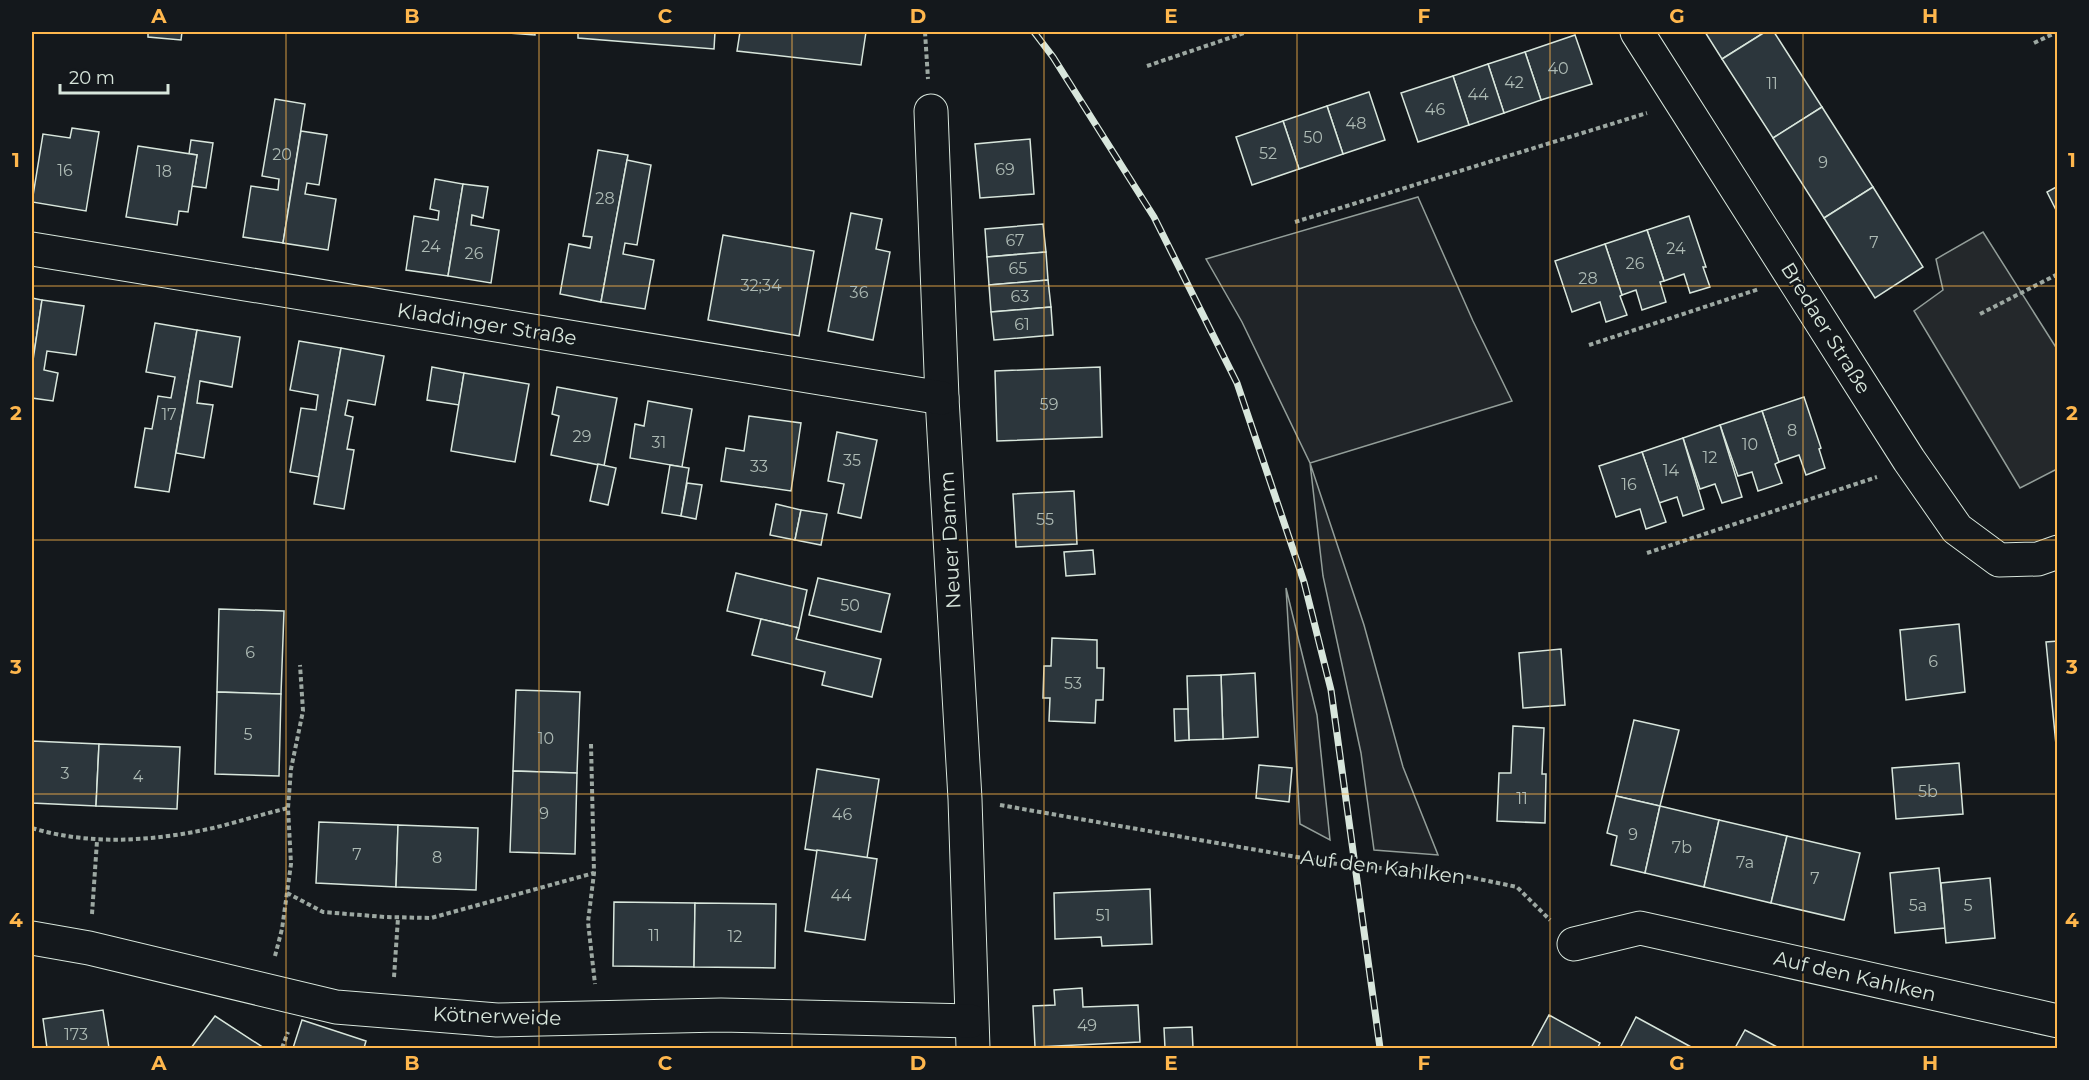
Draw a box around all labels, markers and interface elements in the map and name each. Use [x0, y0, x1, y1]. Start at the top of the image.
text: A [150, 4, 167, 28]
text: B [404, 4, 420, 28]
text: C [658, 4, 673, 28]
text: D [910, 4, 926, 28]
text: E [1164, 4, 1178, 28]
text: F [1418, 4, 1431, 28]
text: G [1669, 4, 1685, 28]
text: H [1922, 4, 1938, 28]
scale bar [60, 57, 168, 95]
house number: 40 [1547, 59, 1569, 78]
text: 20 m [69, 67, 115, 89]
house number: 42 [1504, 73, 1524, 92]
house number: 11 [1766, 74, 1778, 93]
house number: 44 [1467, 85, 1489, 104]
house number: 46 [1425, 100, 1445, 119]
house number: 48 [1346, 114, 1366, 133]
house number: 50 [1303, 128, 1323, 147]
house number: 52 [1259, 144, 1277, 163]
house number: 20 [272, 145, 292, 164]
text: 1 [12, 148, 20, 172]
text: 1 [2068, 148, 2076, 172]
house number: 9 [1818, 153, 1828, 172]
house number: 69 [995, 160, 1015, 179]
house number: 16 [57, 161, 73, 180]
house number: 18 [156, 162, 172, 181]
house number: 28 [595, 189, 615, 208]
house number: 67 [1005, 231, 1025, 250]
house number: 7 [1869, 233, 1879, 252]
house number: 24 [421, 237, 441, 256]
house number: 24 [1666, 239, 1686, 258]
house number: 26 [465, 244, 484, 263]
house number: 26 [1626, 254, 1645, 273]
street label: Bredaer Straße [1776, 258, 1876, 398]
house number: 65 [1009, 259, 1027, 278]
house number: 28 [1578, 269, 1598, 288]
house number: 32;34 [740, 276, 782, 295]
house number: 36 [850, 283, 869, 302]
house number: 63 [1011, 287, 1029, 306]
street label: Kladdinger Straße [396, 298, 578, 350]
house number: 61 [1014, 315, 1030, 334]
house number: 59 [1040, 395, 1058, 414]
text: 2 [10, 401, 22, 425]
text: 2 [2066, 401, 2078, 425]
house number: 17 [161, 405, 177, 424]
house number: 8 [1787, 421, 1797, 440]
house number: 29 [573, 427, 591, 446]
house number: 31 [652, 433, 666, 452]
house number: 10 [1742, 435, 1758, 454]
house number: 12 [1703, 448, 1717, 467]
house number: 35 [843, 451, 861, 470]
house number: 33 [750, 457, 768, 476]
house number: 14 [1663, 461, 1680, 480]
street label: Neuer Damm [934, 471, 966, 609]
house number: 16 [1621, 475, 1637, 494]
house number: 55 [1036, 510, 1054, 529]
house number: 50 [840, 596, 860, 615]
house number: 6 [245, 643, 255, 662]
house number: 6 [1928, 652, 1938, 671]
text: 3 [9, 655, 22, 679]
text: 3 [2065, 655, 2078, 679]
house number: 53 [1064, 674, 1082, 693]
house number: 5 [243, 725, 253, 744]
house number: 10 [538, 729, 554, 748]
house number: 3 [60, 764, 70, 783]
house number: 4 [133, 767, 144, 786]
house number: 5b [1918, 782, 1938, 801]
house number: 11 [1516, 789, 1528, 808]
house number: 9 [539, 804, 549, 823]
house number: 46 [832, 805, 852, 824]
house number: 9 [1628, 825, 1638, 844]
house number: 7b [1672, 838, 1692, 857]
house number: 7 [352, 845, 362, 864]
street label: Auf den Kahlken [1299, 845, 1467, 889]
house number: 8 [432, 848, 442, 867]
house number: 7a [1736, 853, 1754, 872]
house number: 7 [1810, 869, 1820, 888]
house number: 44 [830, 886, 852, 905]
house number: 5a [1909, 896, 1927, 915]
house number: 5 [1963, 896, 1973, 915]
house number: 51 [1096, 906, 1110, 925]
text: 4 [9, 908, 23, 932]
text: 4 [2065, 908, 2079, 932]
house number: 11 [648, 926, 660, 945]
house number: 12 [728, 927, 742, 946]
street label: Auf den Kahlken [1772, 946, 1938, 1006]
street label: Kötnerweide [432, 1002, 562, 1030]
house number: 49 [1077, 1016, 1097, 1035]
house number: 173 [64, 1025, 88, 1044]
text: A [150, 1051, 167, 1075]
text: B [404, 1051, 420, 1075]
text: C [658, 1051, 673, 1075]
text: D [910, 1051, 926, 1075]
text: E [1164, 1051, 1178, 1075]
text: F [1418, 1051, 1431, 1075]
text: G [1669, 1051, 1685, 1075]
text: H [1922, 1051, 1938, 1075]

